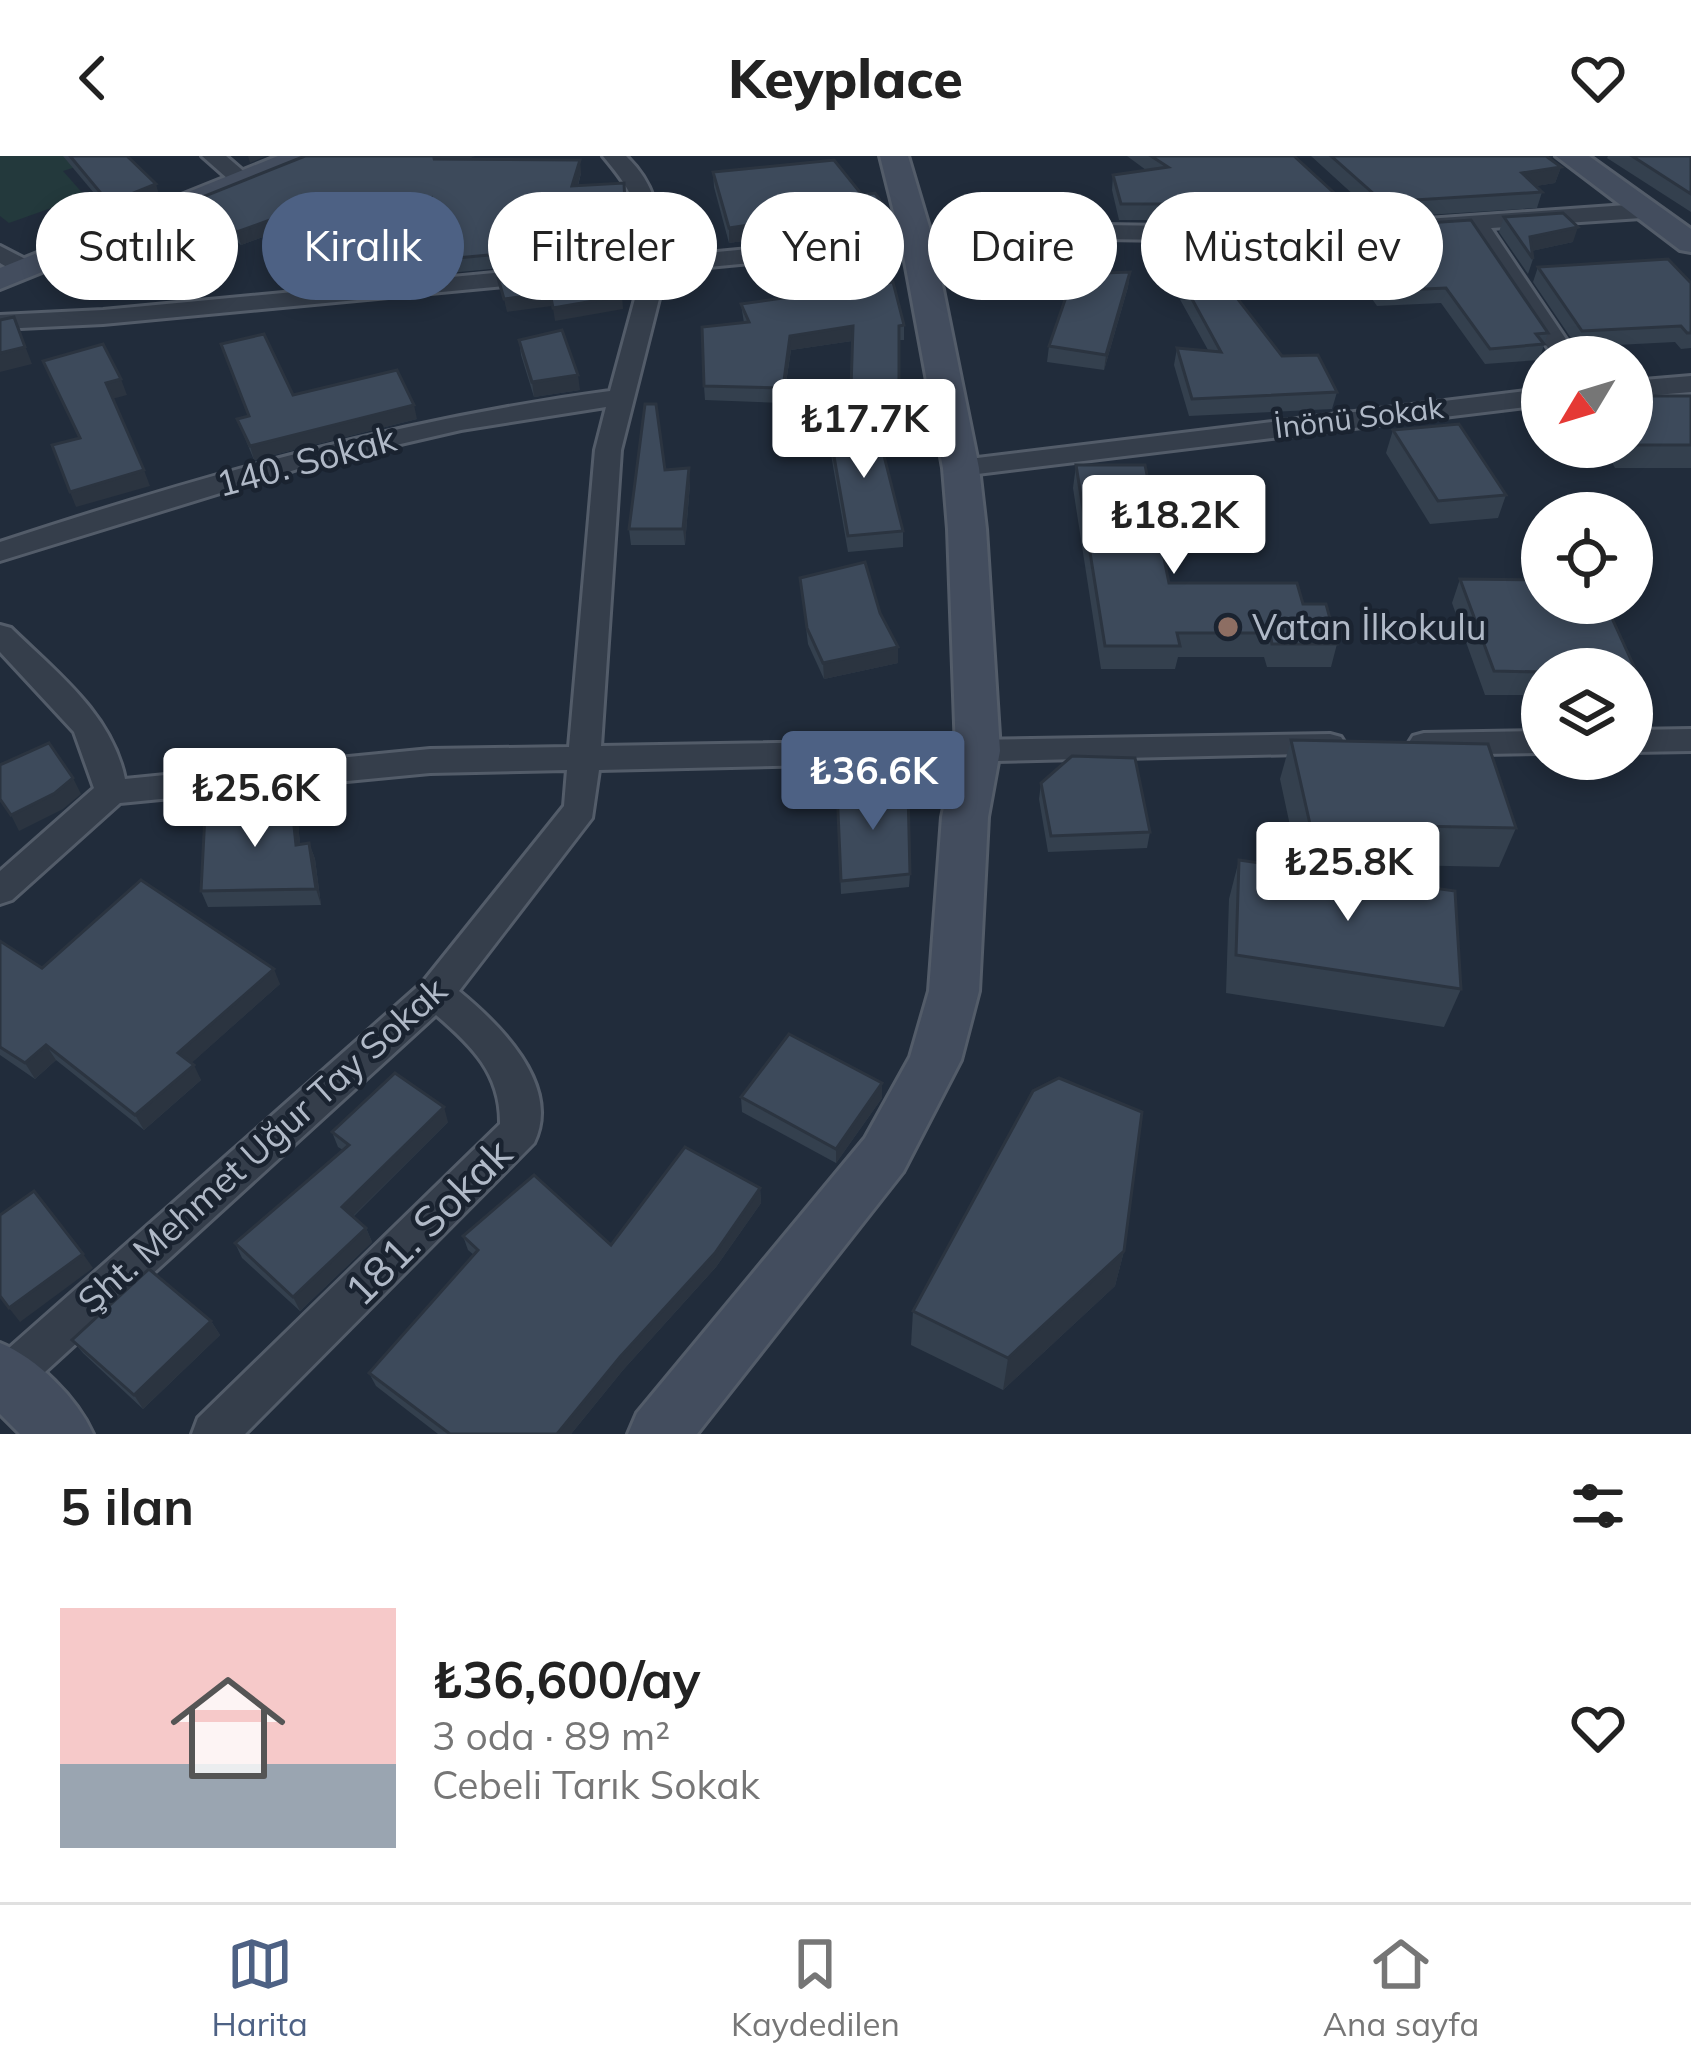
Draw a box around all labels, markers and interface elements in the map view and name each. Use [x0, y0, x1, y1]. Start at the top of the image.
text: Keyplace [728, 44, 963, 112]
icon: back [60, 45, 126, 111]
icon: heart [1565, 45, 1631, 111]
chip: Satılık [36, 192, 238, 300]
chip: Kiralık [262, 192, 464, 300]
chip: Filtreler [488, 192, 717, 300]
chip: Yeni [741, 192, 904, 300]
chip: Daire [928, 192, 1117, 300]
chip: Müstakil ev [1141, 192, 1443, 300]
north arrow [1521, 336, 1653, 468]
map controls [1521, 336, 1653, 780]
pin: ₺17.7K [766, 379, 962, 481]
street label: İnönü Sokak [1272, 388, 1446, 446]
text: ₺17.7K [799, 393, 929, 442]
street label: 140. Sokak [211, 415, 401, 506]
pin: ₺18.2K [1076, 475, 1272, 577]
text: ₺18.2K [1109, 489, 1239, 538]
button: locate [1521, 492, 1653, 624]
place label: Vatan İlkokulu [1252, 604, 1487, 649]
marker: Vatan İlkokulu [1215, 614, 1241, 640]
button: layers [1521, 648, 1653, 780]
pin: ₺36.6K [775, 731, 971, 833]
text: ₺36.6K [808, 745, 938, 794]
pin: ₺25.6K [157, 748, 353, 850]
text: ₺25.6K [190, 762, 320, 811]
pin: ₺25.8K [1250, 822, 1446, 924]
text: ₺25.8K [1283, 836, 1413, 885]
street label: Şht. Mehmet Uğur Tay Sokak [68, 967, 456, 1322]
street label: 181. Sokak [333, 1127, 522, 1316]
icon: filters [1565, 1473, 1631, 1539]
text: 5 ilan [60, 1474, 194, 1538]
text: ₺36,600/ay [432, 1647, 700, 1711]
icon: home [156, 1656, 300, 1800]
icon: heart [1565, 1695, 1631, 1761]
text: 3 oda · 89 m² [432, 1711, 670, 1760]
text: Cebeli Tarık Sokak [432, 1760, 760, 1809]
tab: Harita [212, 1931, 308, 2044]
tab: Kaydedilen [731, 1931, 900, 2044]
tab: Ana sayfa [1323, 1931, 1479, 2044]

